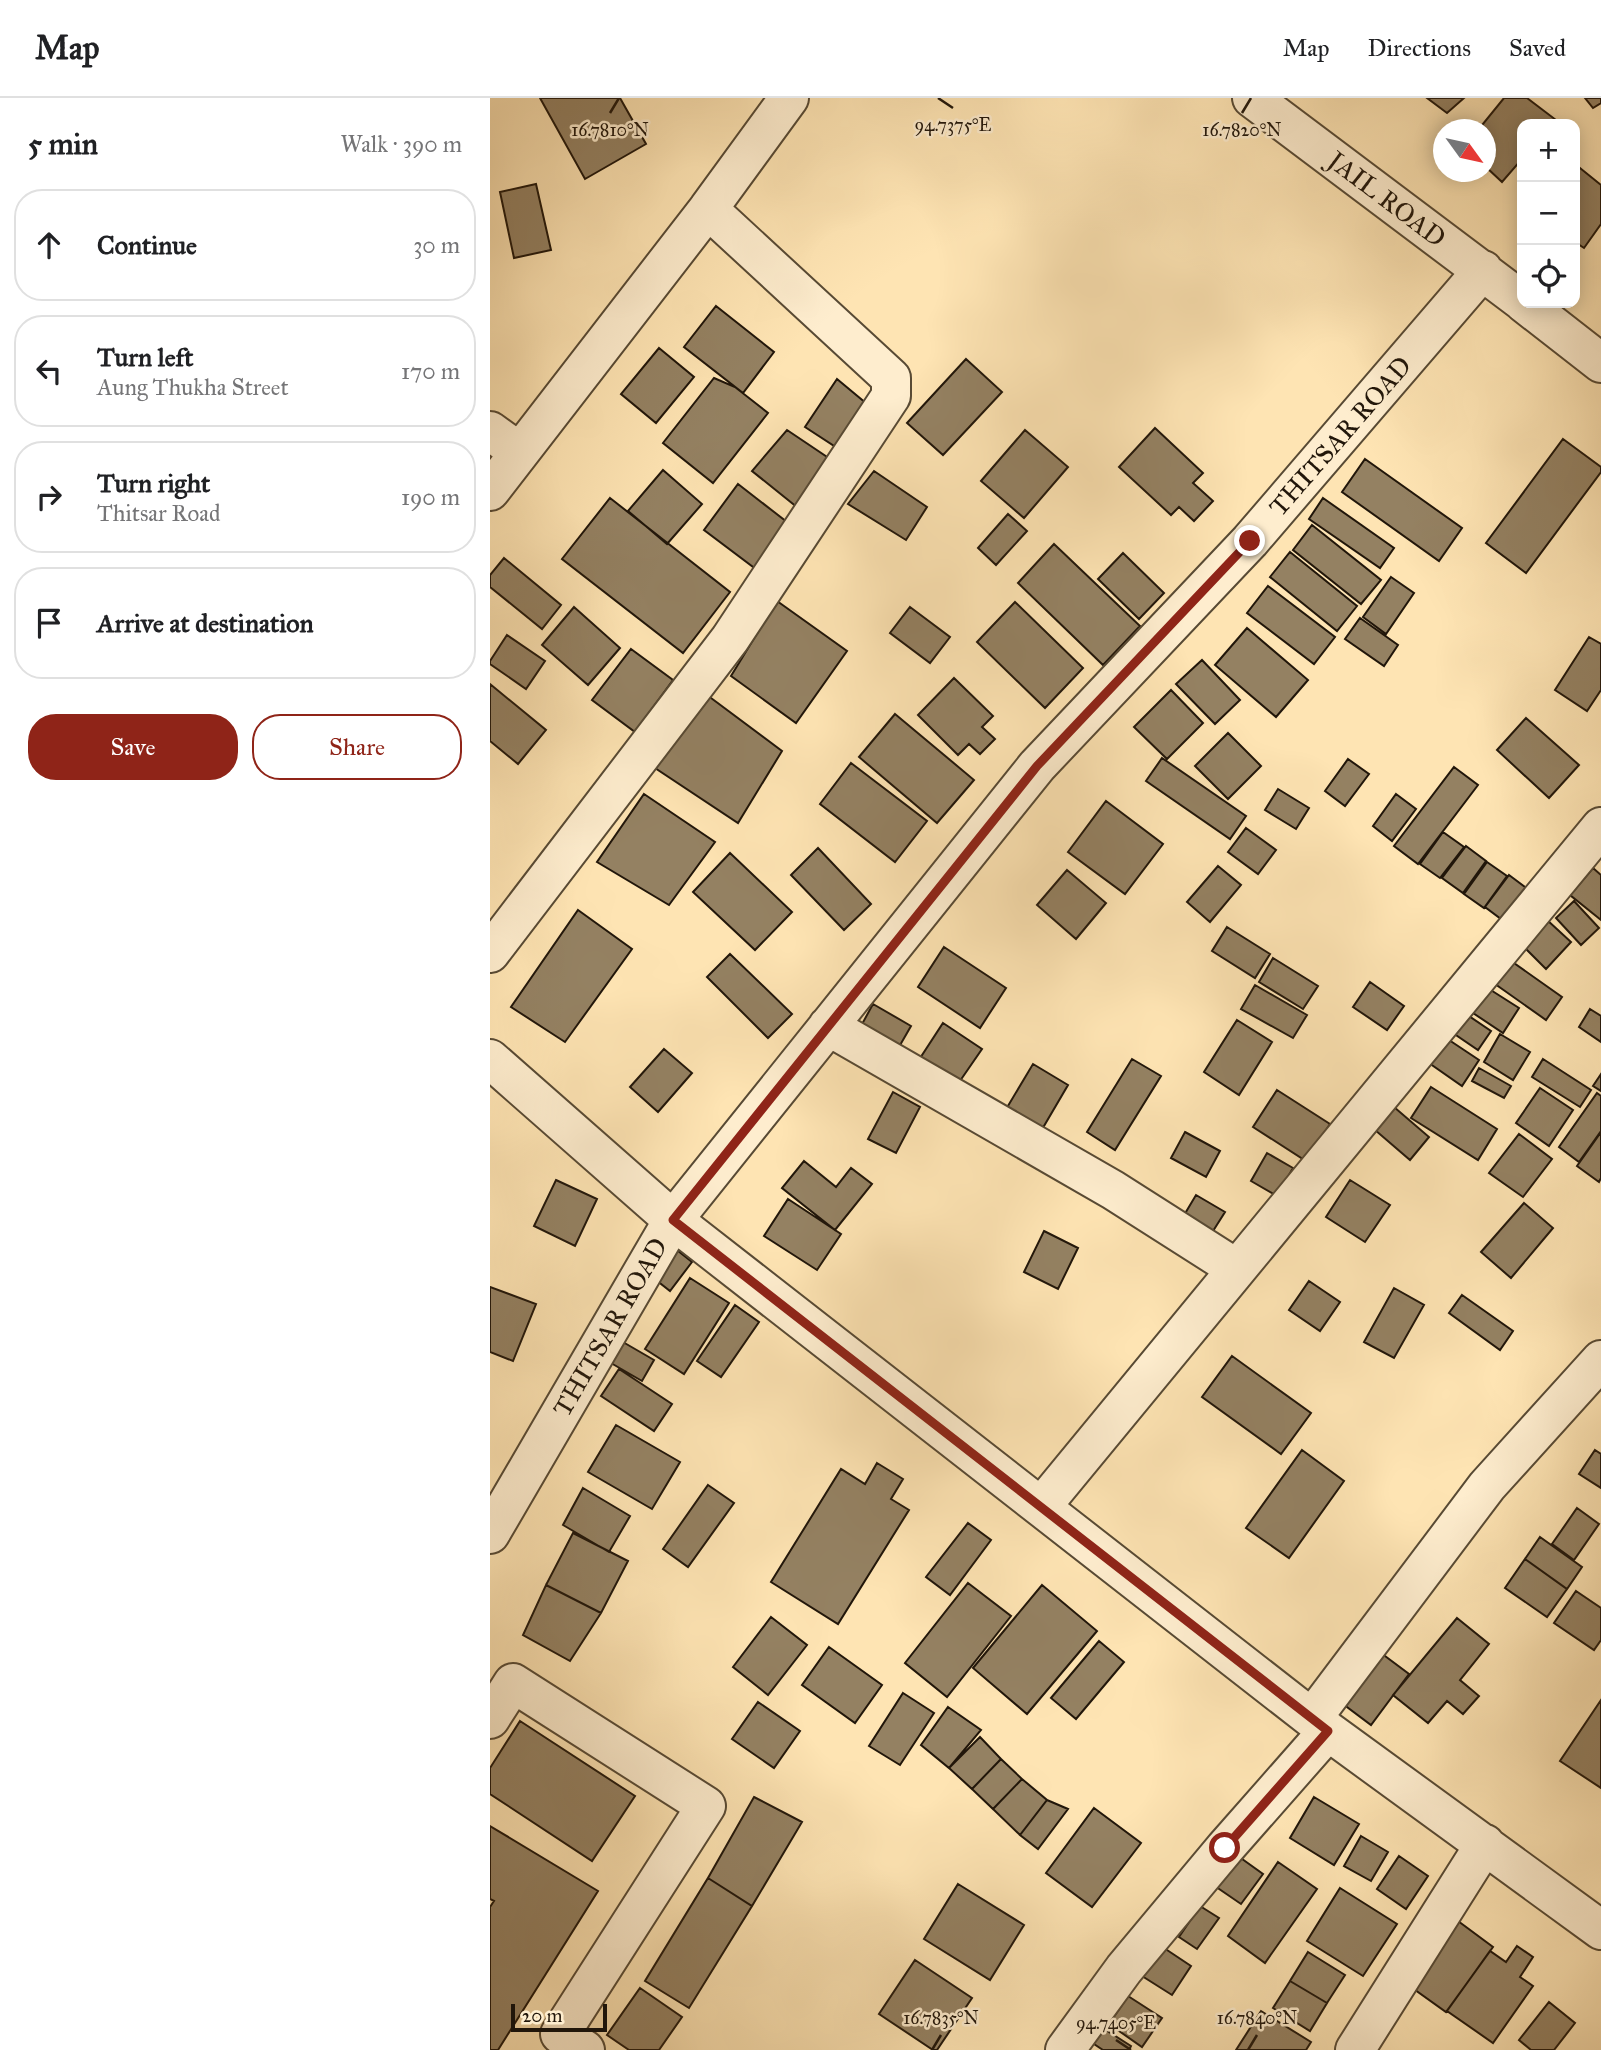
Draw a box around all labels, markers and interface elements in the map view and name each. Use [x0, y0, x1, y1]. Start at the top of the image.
text: Map [35, 28, 99, 68]
text: Map [1283, 33, 1330, 63]
text: Directions [1368, 33, 1471, 63]
text: Saved [1509, 33, 1566, 63]
text: 94.7375°E [915, 114, 992, 136]
text: 16.7810°N [571, 119, 649, 141]
text: 16.7820°N [1202, 119, 1282, 141]
north arrow [1433, 119, 1496, 182]
map controls [1517, 119, 1580, 308]
button: + [1517, 119, 1580, 182]
text: 5 min [28, 126, 98, 162]
text: Walk · 390 m [341, 130, 462, 158]
street label: JAIL ROAD [1319, 143, 1452, 254]
button: − [1517, 182, 1580, 245]
icon: ahead [30, 226, 68, 264]
text: Continue [97, 229, 197, 261]
text: 30 m [413, 231, 460, 259]
button: locate [1517, 245, 1580, 308]
text: Turn left [97, 341, 193, 373]
street label: THITSAR ROAD [1262, 350, 1418, 522]
icon: left [30, 352, 68, 390]
text: 170 m [401, 357, 460, 385]
text: Aung Thukha Street [97, 373, 289, 401]
text: Turn right [97, 467, 210, 499]
icon: right [30, 478, 68, 516]
text: 190 m [401, 483, 460, 511]
text: Thitsar Road [97, 499, 221, 527]
route end [1234, 525, 1265, 556]
icon: arrive [30, 604, 68, 642]
text: Arrive at destination [97, 607, 314, 639]
button: Save [28, 714, 238, 780]
button: Share [252, 714, 462, 780]
street label: THITSAR ROAD [546, 1232, 674, 1422]
route start [1209, 1832, 1240, 1863]
scale bar [511, 2001, 607, 2033]
text: 20 m [522, 2004, 563, 2027]
text: 16.7835°N [903, 2007, 979, 2029]
text: 16.7840°N [1217, 2007, 1297, 2029]
text: 94.7405°E [1076, 2012, 1156, 2034]

